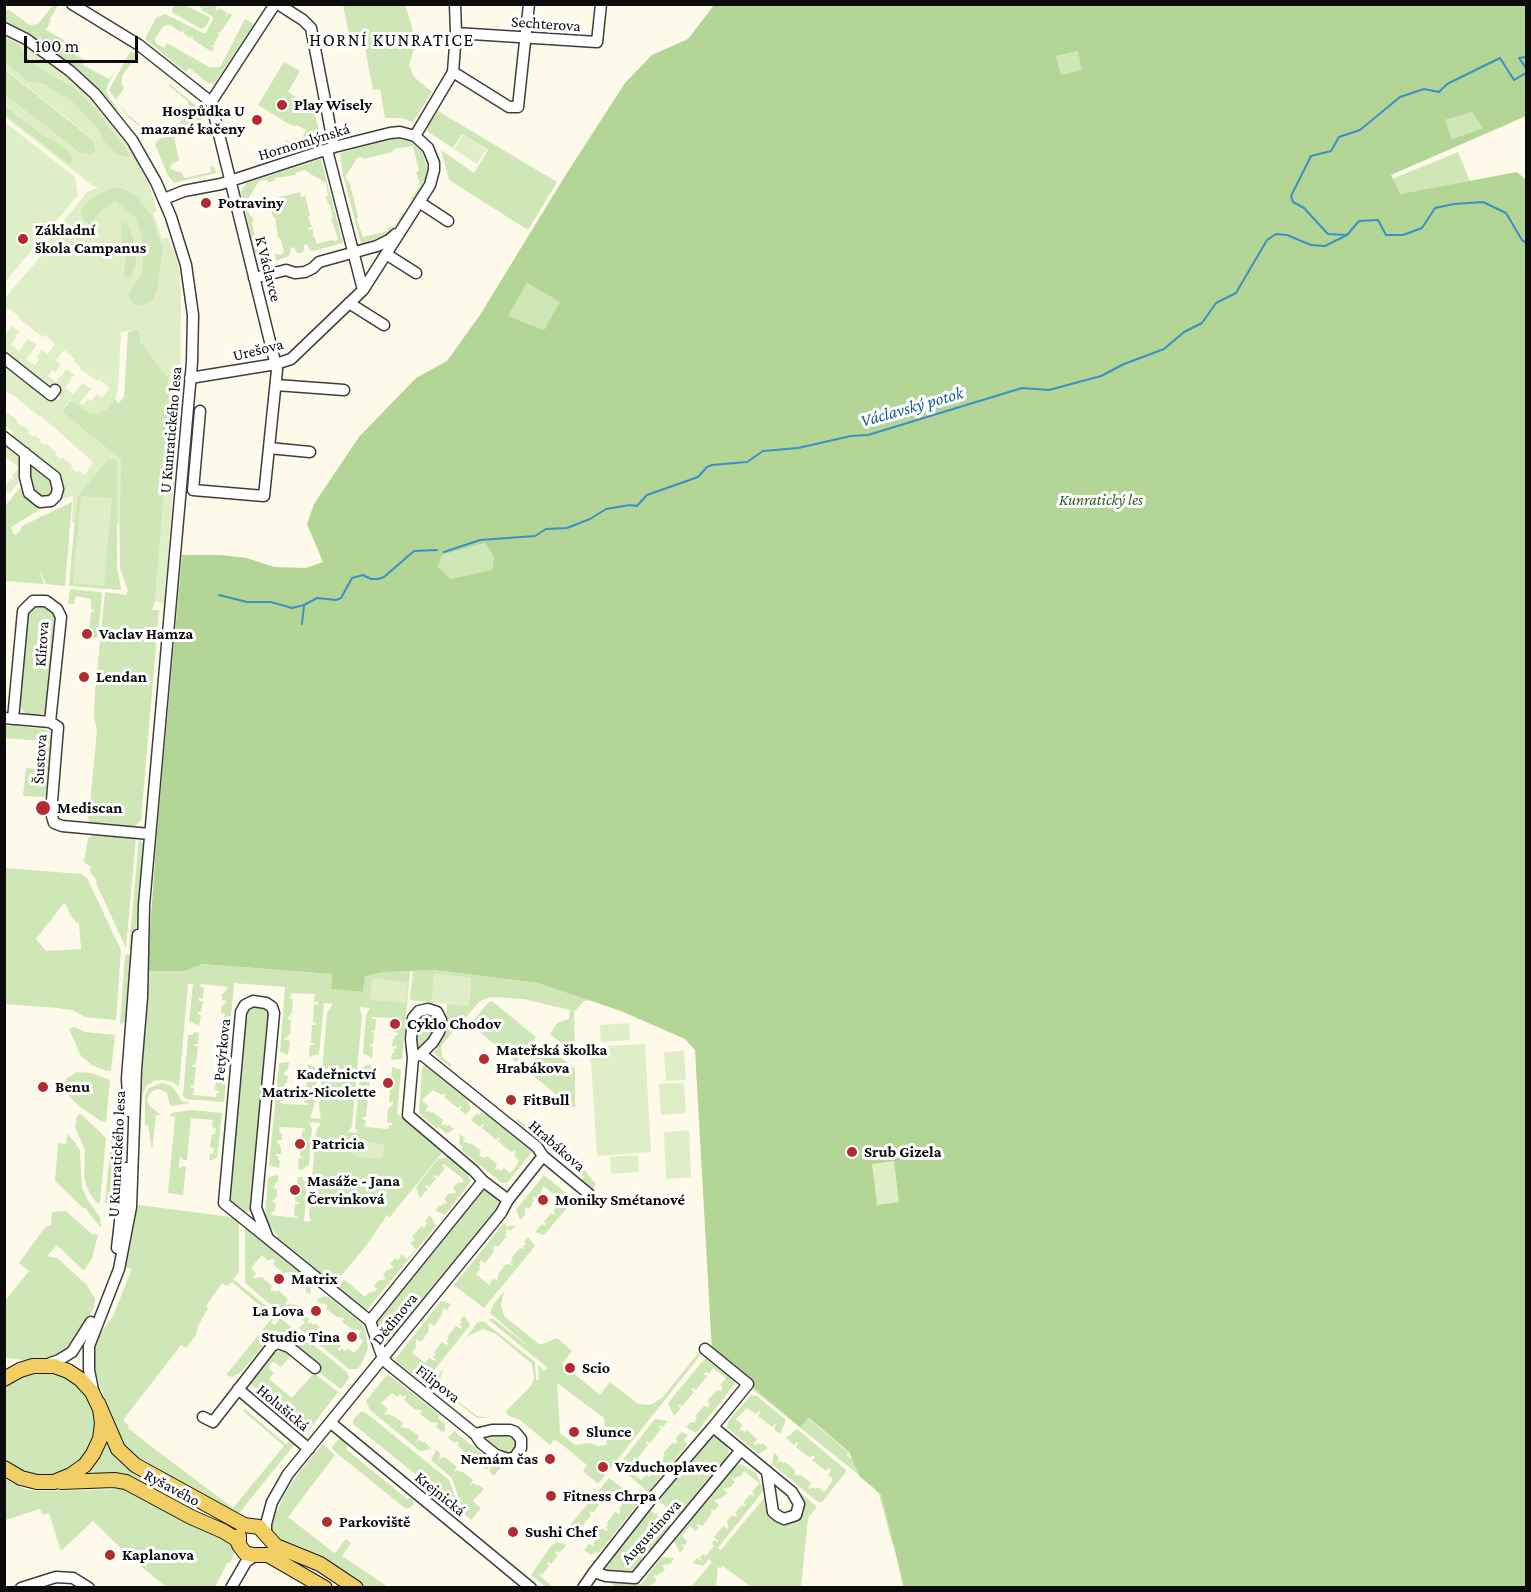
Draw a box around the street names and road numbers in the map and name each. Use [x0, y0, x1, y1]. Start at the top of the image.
street label: Sechterova [511, 12, 581, 36]
street label: Hornomlýnská [256, 119, 352, 165]
street label: K Václavce [251, 234, 285, 304]
street label: Urešova [231, 334, 285, 366]
street label: U Kunratického lesa [156, 366, 186, 494]
street label: Klírova [31, 621, 53, 667]
street label: Šustova [29, 733, 51, 785]
street label: Petýrkova [209, 1018, 235, 1082]
street label: U Kunratického lesa [104, 1090, 130, 1218]
street label: Hrabákova [525, 1116, 589, 1176]
street label: Dědinova [368, 1289, 422, 1349]
street label: Filipova [412, 1361, 464, 1407]
street label: Holušická [253, 1380, 313, 1436]
street label: Ryšavého [141, 1465, 203, 1511]
street label: Krejnická [411, 1468, 469, 1520]
street label: Augustinova [617, 1496, 685, 1568]

